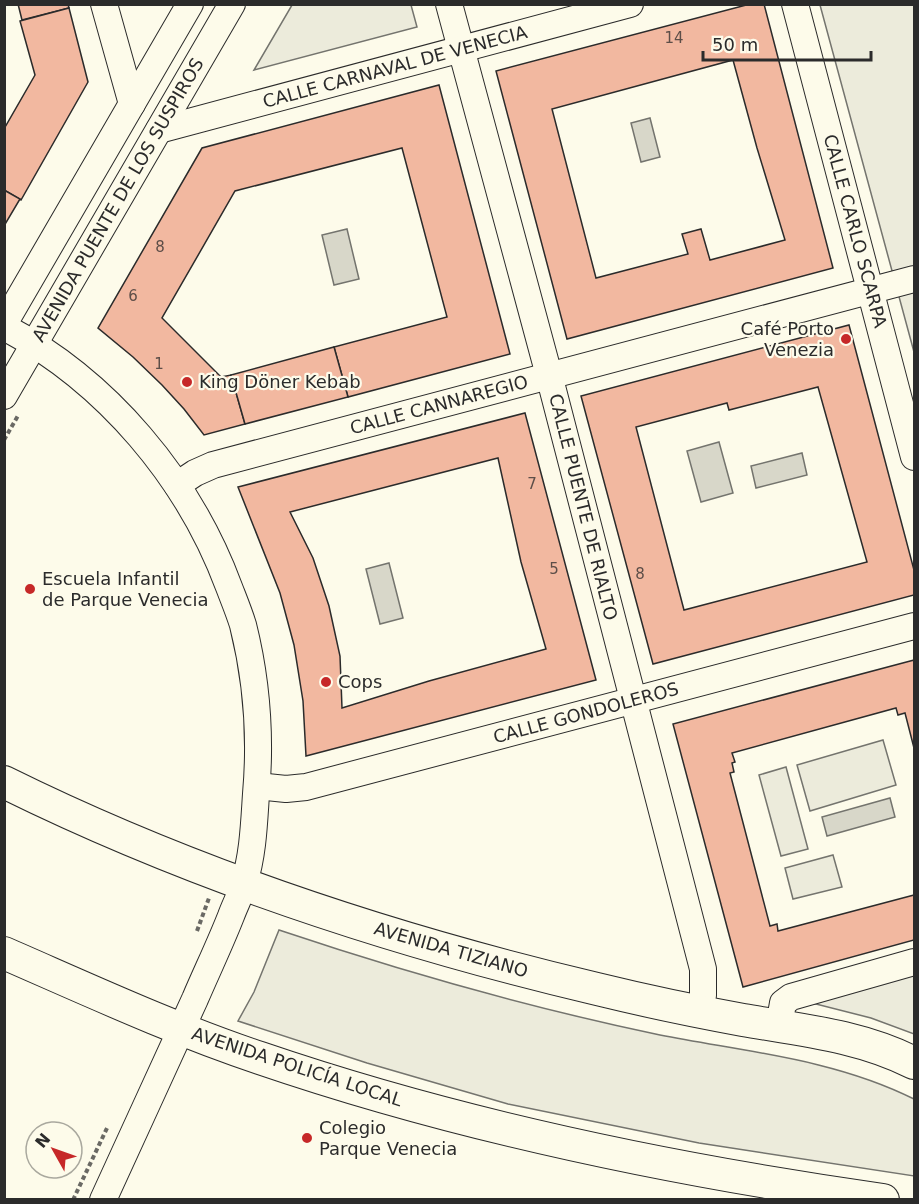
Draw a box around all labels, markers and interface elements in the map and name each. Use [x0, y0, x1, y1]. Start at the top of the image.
street label: CALLE CARNAVAL DE VENECIA [260, 21, 530, 112]
scale bar [703, 24, 871, 62]
house number: 14 [664, 29, 684, 47]
text: 50 m [712, 34, 758, 55]
street label: AVENIDA PUENTE DE LOS SUSPIROS [27, 54, 208, 345]
street label: CALLE CARLO SCARPA [820, 132, 892, 331]
house number: 8 [155, 238, 165, 256]
house number: 6 [128, 287, 138, 305]
place label: Café Porto Venezia [741, 318, 834, 360]
marker: Café Porto Venezia [839, 332, 853, 346]
house number: 1 [154, 355, 164, 373]
place label: King Döner Kebab [199, 371, 361, 392]
street label: CALLE CANNAREGIO [348, 371, 530, 438]
marker: King Döner Kebab [180, 375, 194, 389]
street label: CALLE PUENTE DE RIALTO [545, 391, 622, 622]
house number: 7 [527, 475, 537, 493]
house number: 5 [549, 560, 559, 578]
house number: 8 [635, 565, 645, 583]
place label: Escuela Infantil de Parque Venecia [42, 568, 208, 610]
marker: Escuela Infantil de Parque Venecia [23, 582, 37, 596]
place label: Cops [338, 671, 382, 692]
marker: Cops [319, 675, 333, 689]
street label: CALLE GONDOLEROS [491, 678, 681, 747]
street label: AVENIDA TIZIANO [372, 918, 530, 982]
street label: AVENIDA POLICÍA LOCAL [189, 1023, 405, 1110]
place label: Colegio Parque Venecia [319, 1117, 457, 1159]
north arrow [24, 1120, 84, 1180]
text: N [31, 1129, 54, 1152]
marker: Colegio Parque Venecia [300, 1131, 314, 1145]

